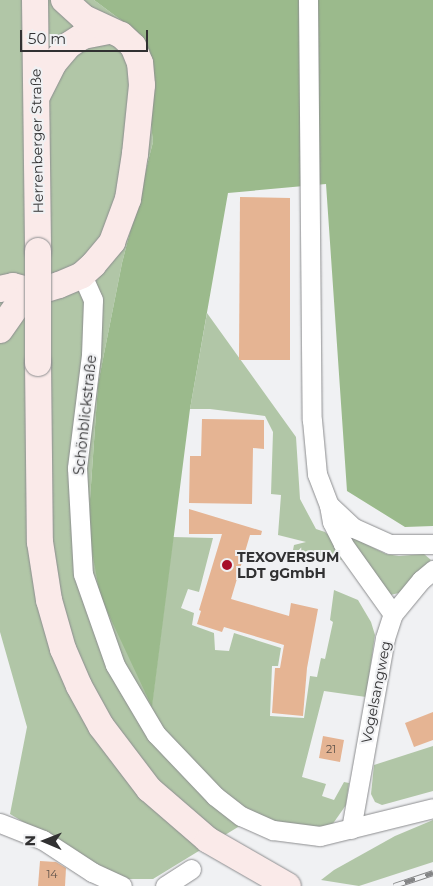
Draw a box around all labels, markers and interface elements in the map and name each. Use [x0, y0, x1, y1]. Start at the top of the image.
scale bar [22, 20, 150, 52]
text: 50 m [28, 29, 66, 48]
street label: Herrenberger Straße [27, 68, 47, 214]
street label: Schönblickstraße [70, 354, 100, 476]
place label: TEXOVERSUM LDT gGmbH [237, 549, 339, 582]
marker: TEXOVERSUM LDT gGmbH [221, 559, 233, 571]
street label: Vogelsangweg [358, 639, 394, 745]
house number: 21 [326, 742, 336, 756]
north arrow [20, 816, 70, 866]
text: N [21, 835, 39, 847]
house number: 14 [46, 867, 58, 881]

